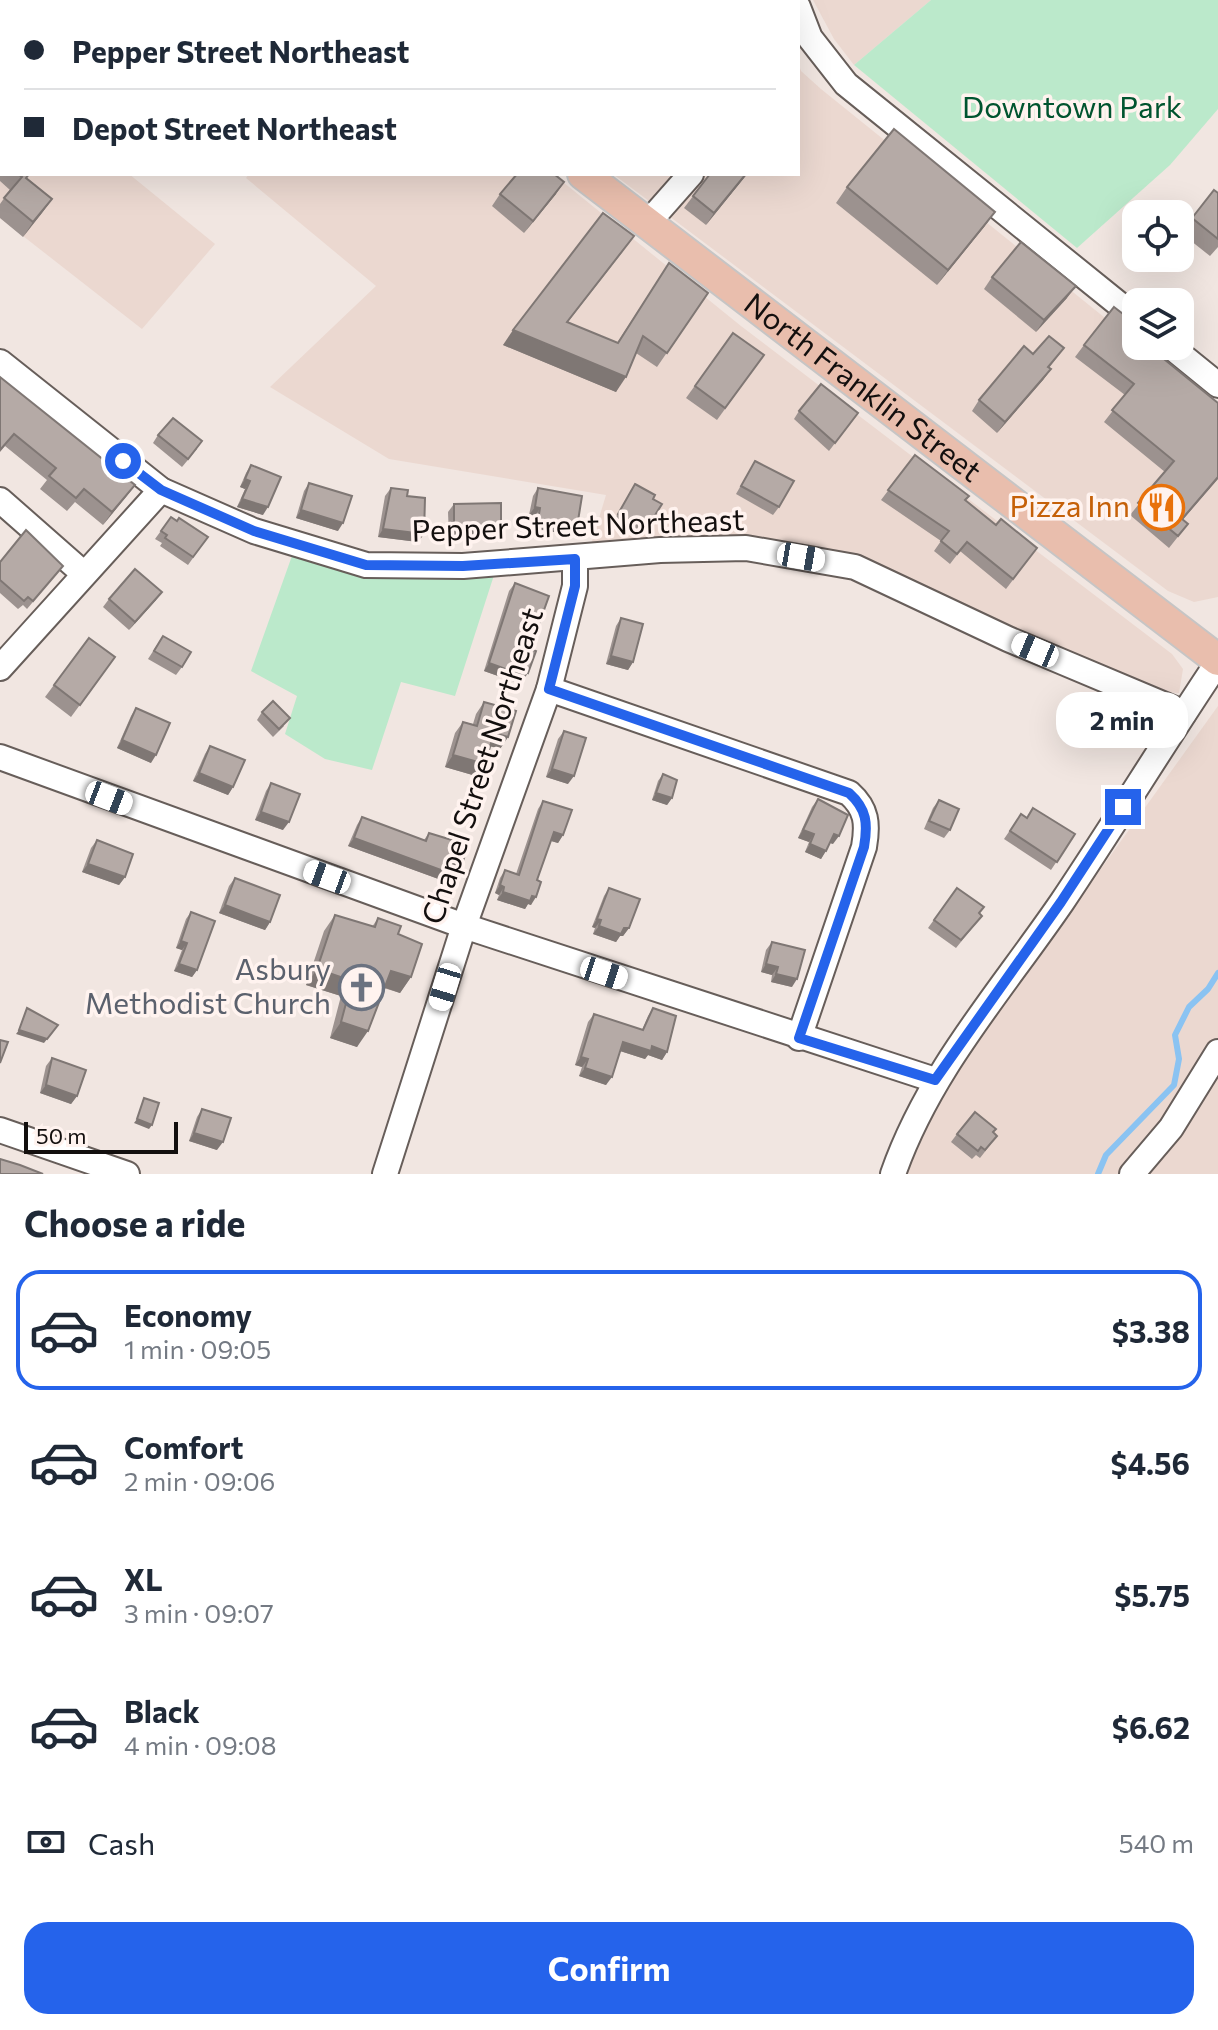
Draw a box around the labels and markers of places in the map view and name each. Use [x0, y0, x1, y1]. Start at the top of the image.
restaurant icon: Pizza Inn [1137, 483, 1185, 531]
place label: Pizza Inn [1009, 486, 1130, 523]
place label: Asbury Methodist Church [85, 949, 331, 1020]
church icon: Asbury Methodist Church [338, 963, 386, 1011]

